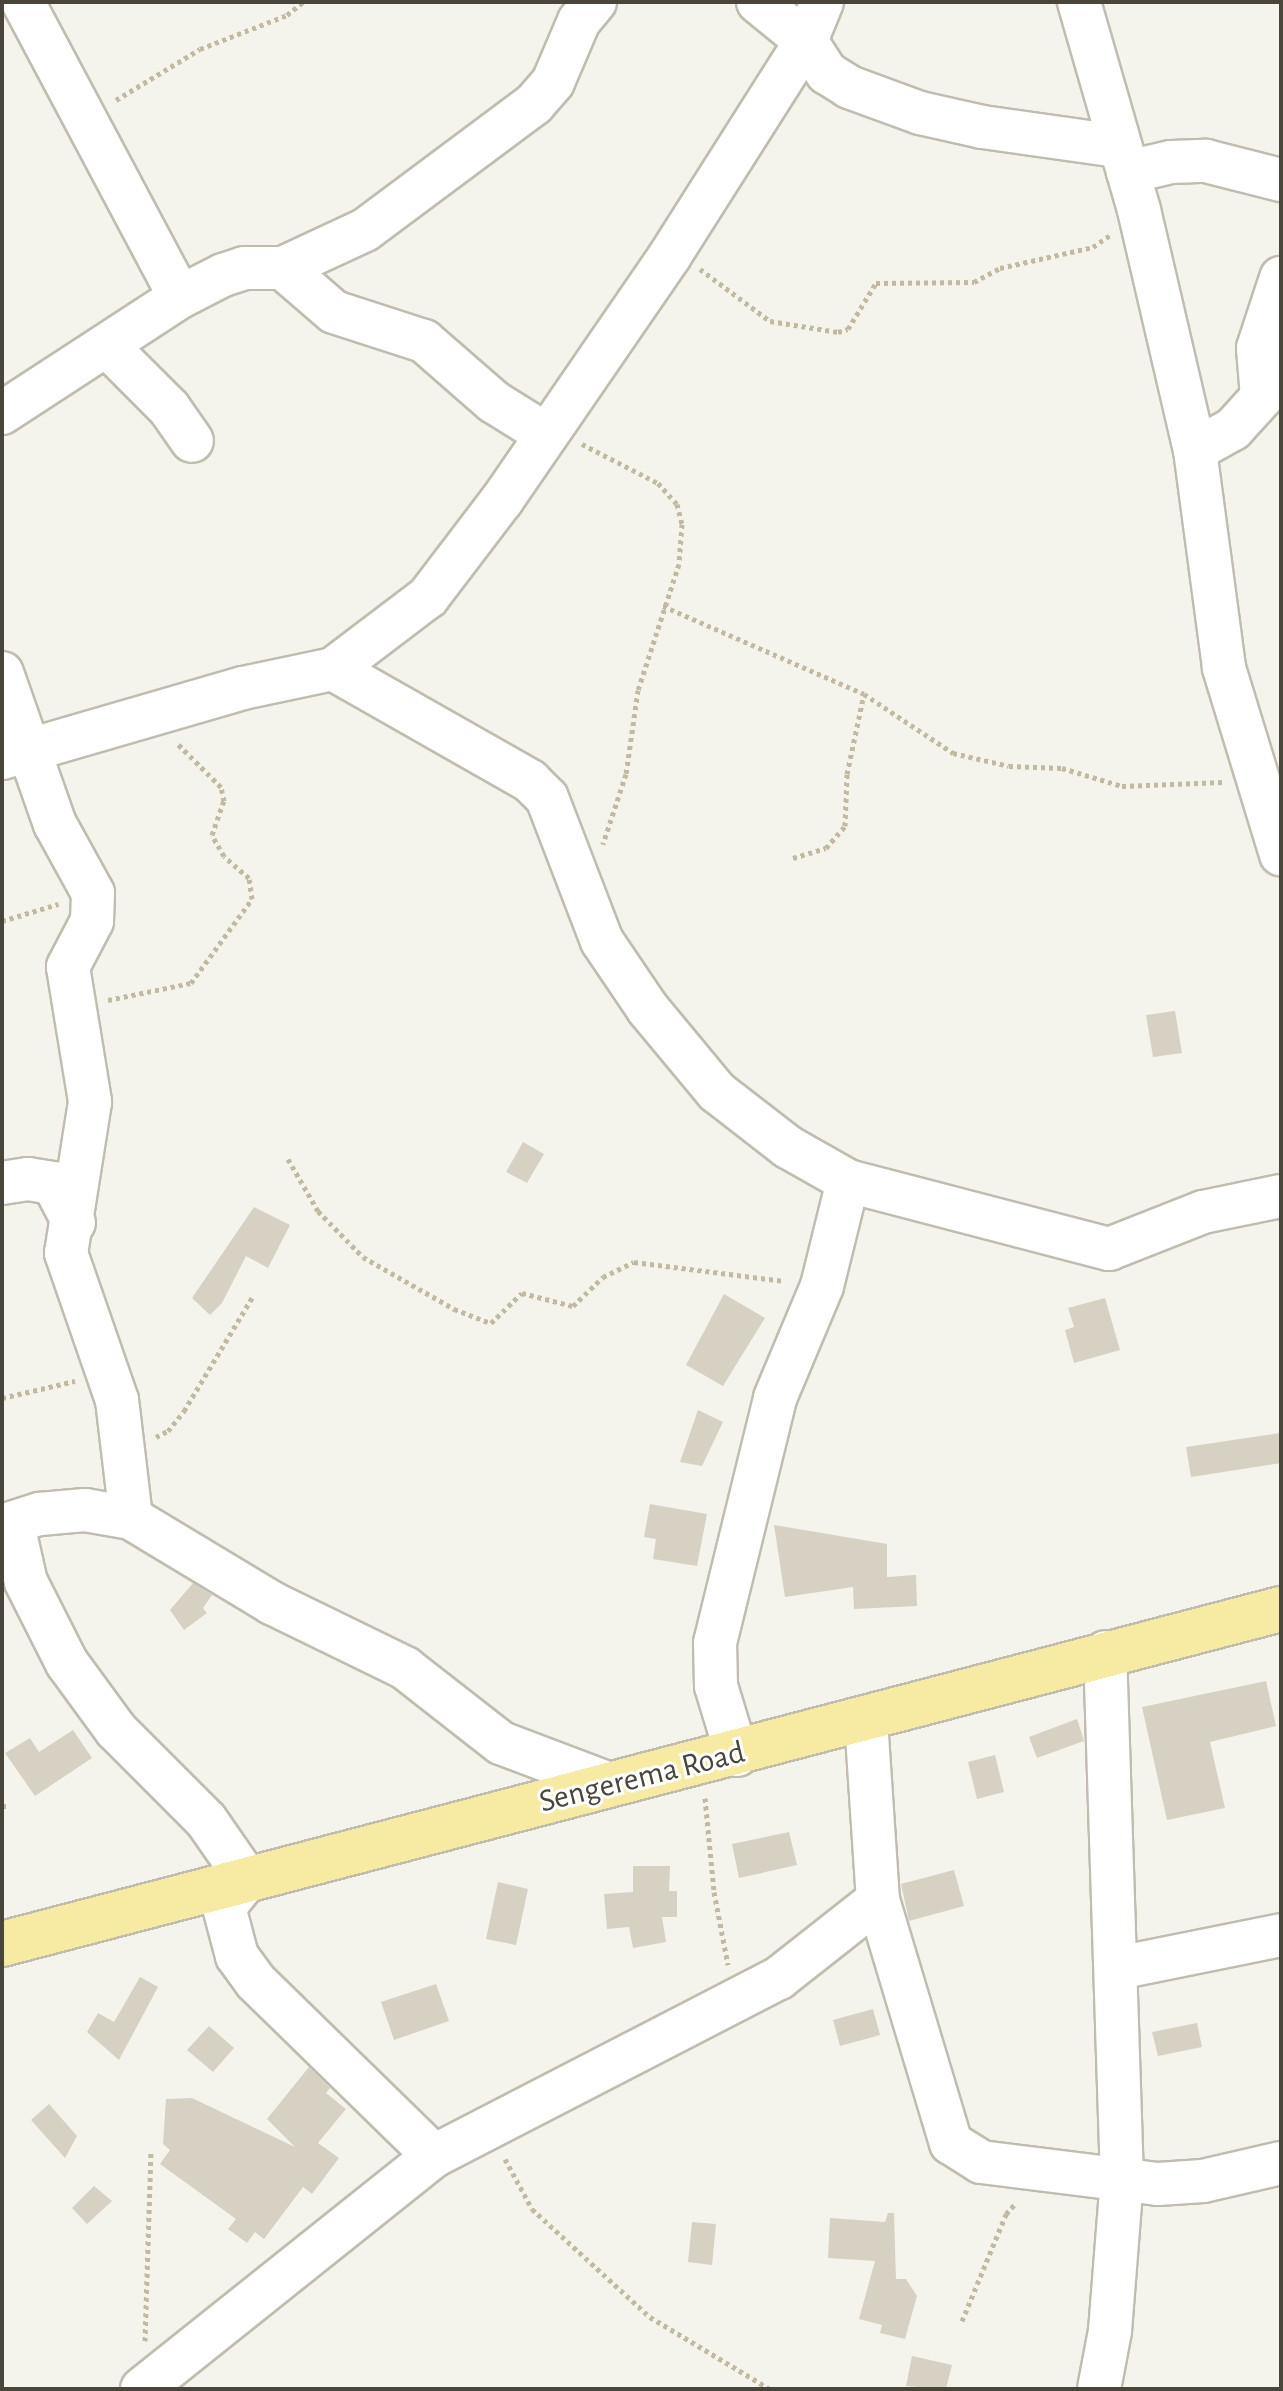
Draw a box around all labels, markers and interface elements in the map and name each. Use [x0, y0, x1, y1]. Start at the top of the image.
street label: Sengerema Road [535, 1733, 749, 1821]

